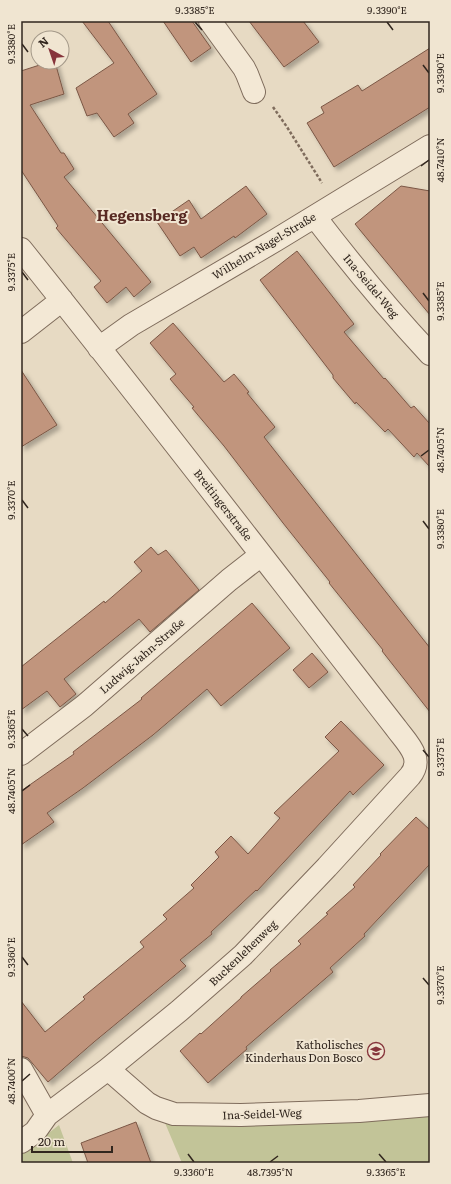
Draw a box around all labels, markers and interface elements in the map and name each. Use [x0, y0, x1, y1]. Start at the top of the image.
text: 9.3385°E [175, 2, 215, 17]
text: 9.3390°E [367, 2, 407, 17]
text: 9.3380°E [3, 24, 18, 64]
north arrow [30, 30, 70, 70]
text: N [34, 32, 52, 51]
text: 9.3390°E [432, 53, 447, 93]
text: 48.7410°N [432, 137, 447, 183]
district label: Hegensberg [97, 203, 188, 226]
street label: Wilhelm-Nagel-Straße [209, 208, 319, 282]
street label: Ina-Seidel-Weg [340, 250, 404, 322]
text: 9.3375°E [3, 253, 18, 291]
text: 9.3385°E [432, 281, 447, 321]
text: 48.7405°N [432, 427, 447, 473]
street label: Breitingerstraße [191, 465, 257, 544]
text: 9.3370°E [3, 480, 18, 520]
text: 9.3380°E [432, 509, 447, 549]
street label: Ludwig-Jahn-Straße [95, 614, 188, 697]
text: 9.3365°E [3, 709, 18, 749]
text: 9.3375°E [432, 738, 447, 776]
text: 48.7405°N [3, 768, 18, 814]
street label: Buckenlehenweg [205, 915, 281, 989]
text: 9.3360°E [3, 937, 18, 977]
text: 9.3370°E [432, 965, 447, 1005]
place label: Katholisches Kinderhaus Don Bosco [245, 1036, 363, 1065]
school or university icon: Katholisches Kinderhaus Don Bosco [366, 1041, 386, 1061]
text: 48.7400°N [3, 1058, 18, 1104]
street label: Ina-Seidel-Weg [222, 1104, 303, 1122]
scale bar [32, 1128, 112, 1154]
text: 20 m [38, 1132, 65, 1150]
text: 9.3360°E [174, 1164, 214, 1179]
text: 48.7395°N [247, 1164, 293, 1179]
text: 9.3365°E [366, 1164, 406, 1179]

